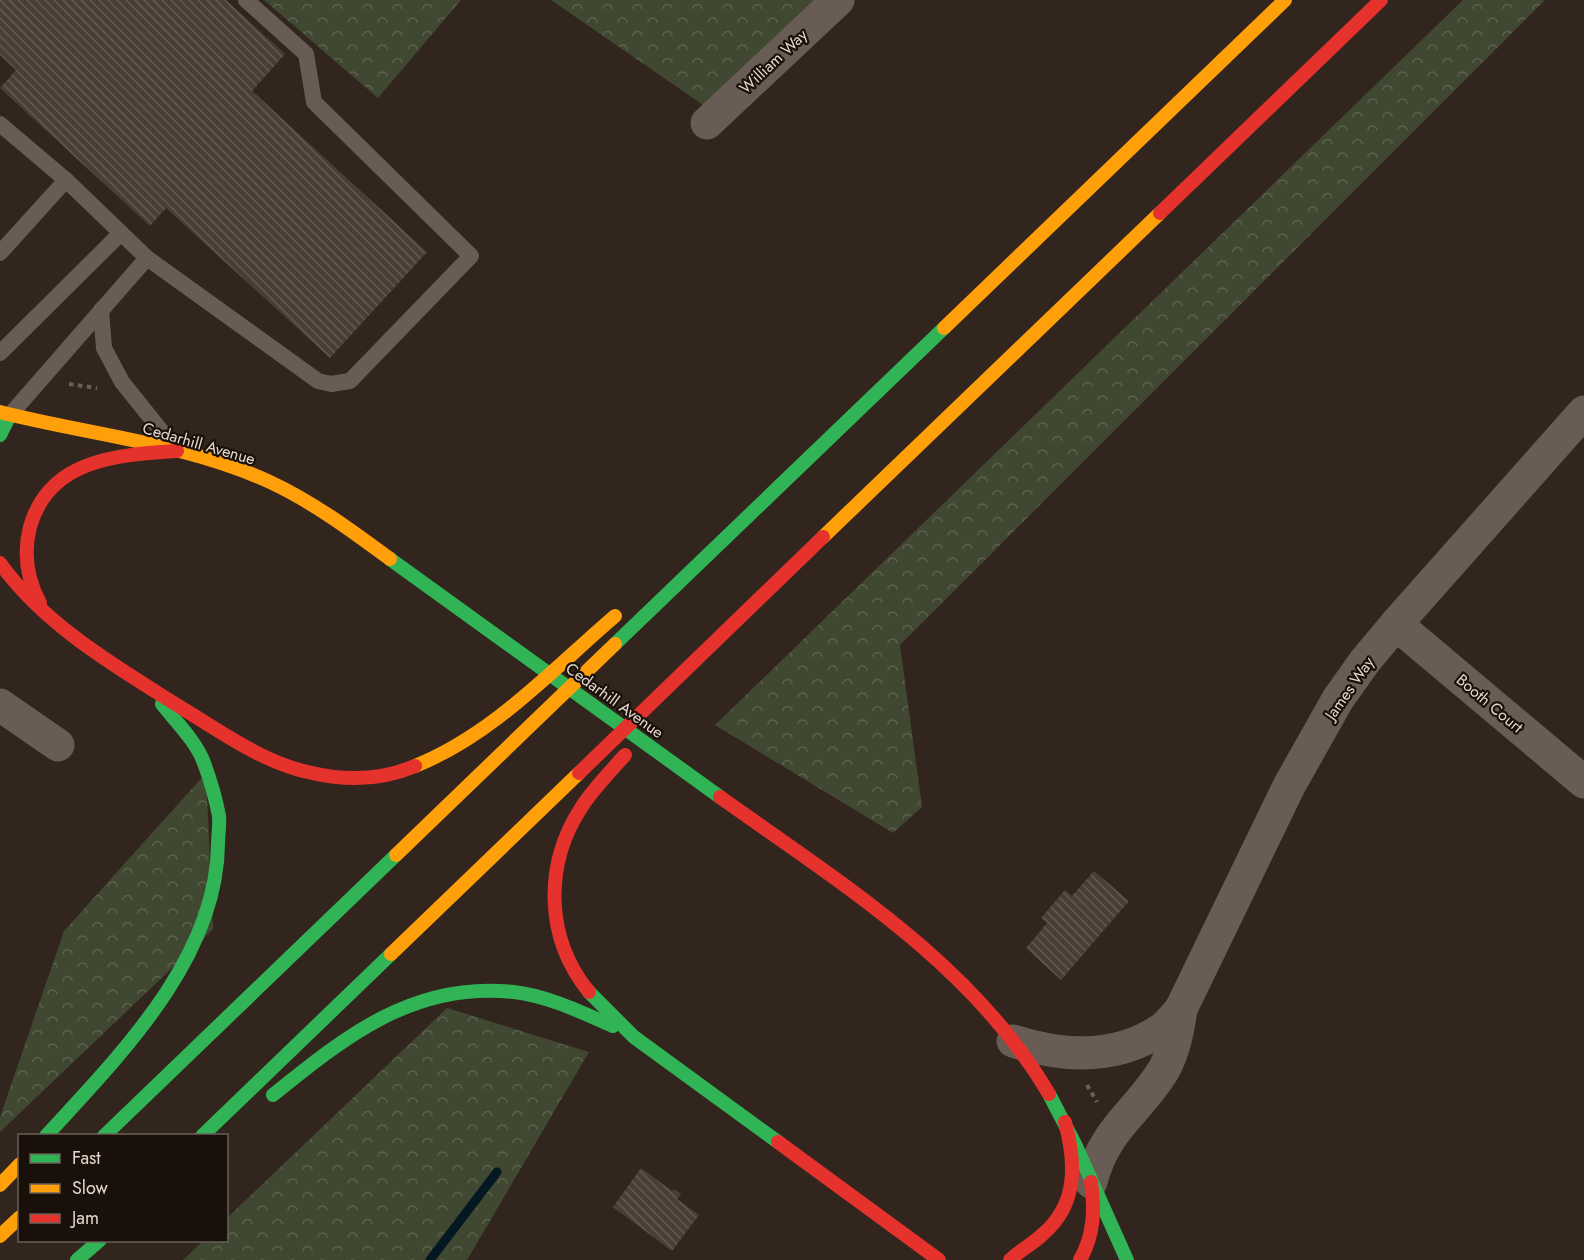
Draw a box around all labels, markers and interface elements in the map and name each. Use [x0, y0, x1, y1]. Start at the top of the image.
street label: William Way [734, 23, 813, 99]
street label: Cedarhill Avenue [140, 416, 258, 471]
street label: James Way [1318, 651, 1380, 726]
street label: Cedarhill Avenue [561, 657, 668, 744]
street label: Booth Court [1451, 669, 1528, 738]
legend [18, 1134, 228, 1242]
text: Fast [72, 1145, 101, 1171]
text: Slow [72, 1175, 109, 1201]
text: Jam [70, 1205, 99, 1231]

